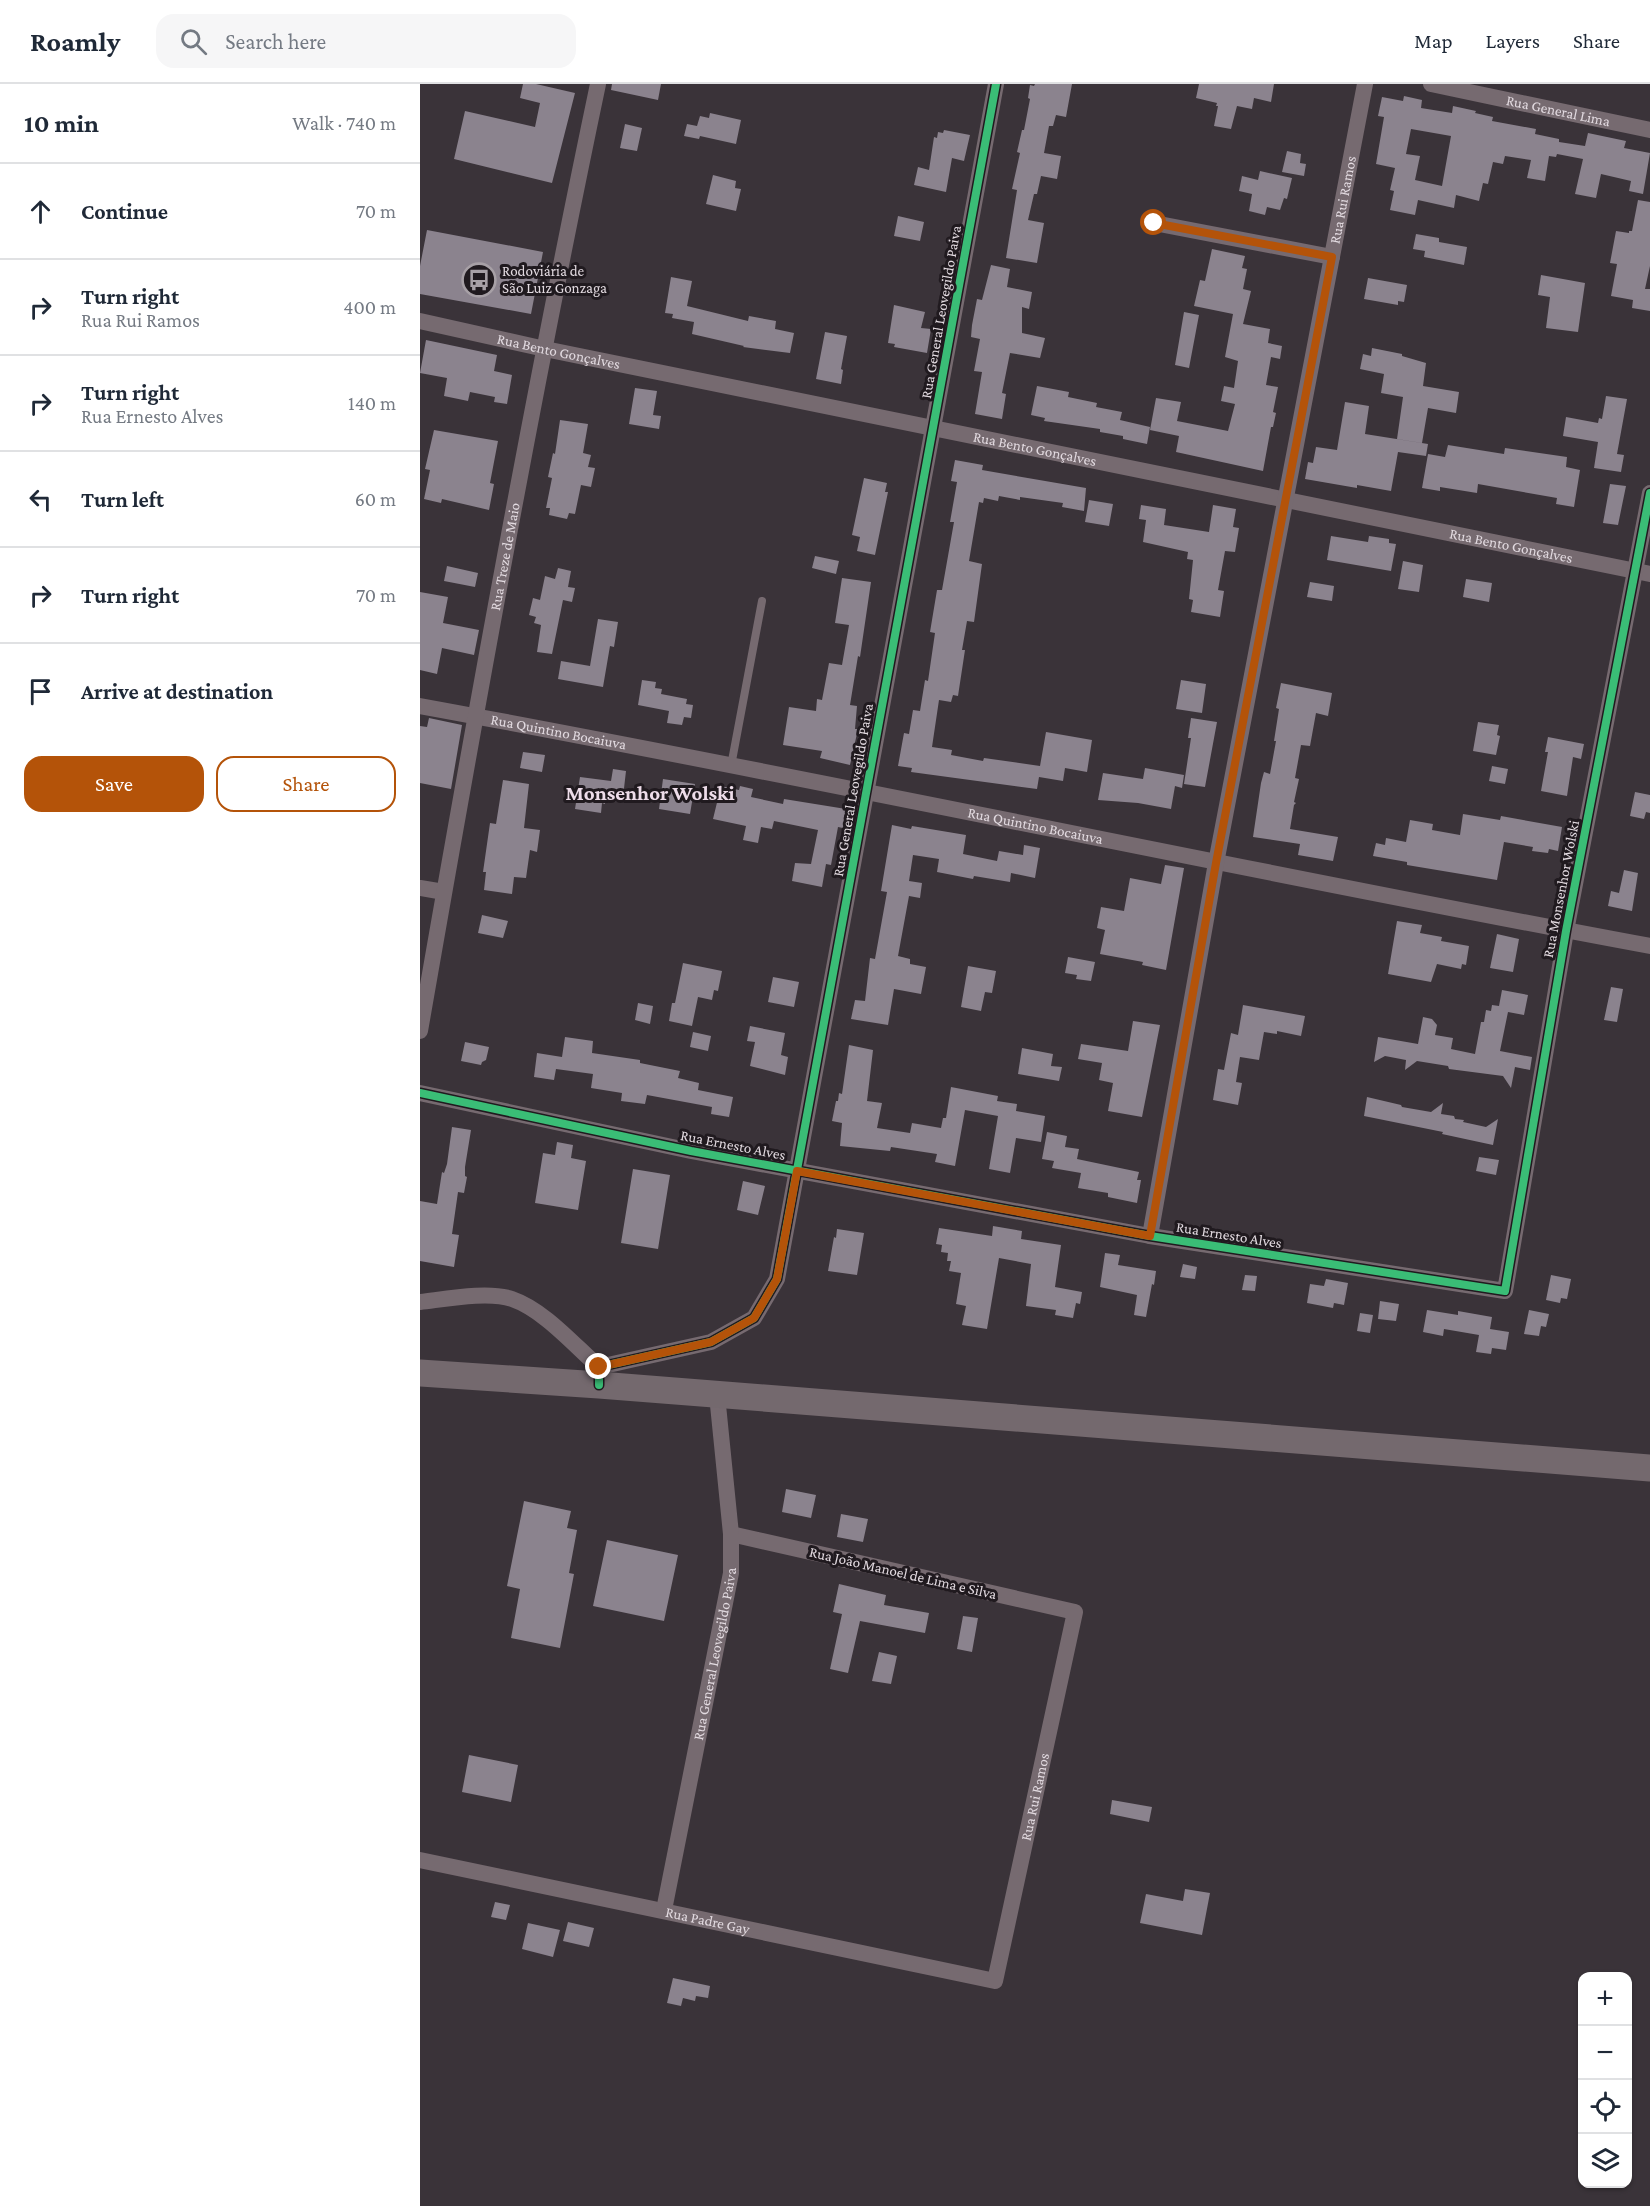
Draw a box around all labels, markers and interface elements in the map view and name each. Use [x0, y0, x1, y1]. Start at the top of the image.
search box [156, 14, 576, 68]
icon: search [177, 25, 210, 58]
text: Roamly [30, 26, 120, 57]
text: Search here [225, 29, 326, 54]
text: Map [1414, 29, 1453, 53]
text: Layers [1486, 29, 1540, 53]
text: Share [1573, 29, 1620, 53]
street label: Rua General Lima [1505, 92, 1612, 129]
text: 10 min [24, 109, 99, 138]
text: Walk · 740 m [292, 112, 396, 134]
street label: Rua Rui Ramos [1327, 154, 1359, 245]
icon: ahead [24, 195, 57, 228]
text: Continue [81, 199, 168, 224]
text: 70 m [356, 200, 396, 222]
route start [1140, 209, 1166, 235]
street label: Rua General Leovegildo Paiva [918, 224, 965, 400]
bus stop icon: Rodoviária de São Luiz Gonzaga [461, 262, 497, 298]
place label: Rodoviária de São Luiz Gonzaga [502, 263, 607, 297]
text: Turn right [81, 284, 179, 309]
icon: right [24, 291, 57, 324]
text: 400 m [343, 296, 396, 318]
text: Rua Rui Ramos [81, 309, 200, 331]
street label: Rua Bento Gonçalves [496, 331, 622, 372]
text: Turn right [81, 380, 179, 405]
icon: right [24, 387, 57, 420]
text: 140 m [348, 392, 396, 414]
text: Rua Ernesto Alves [81, 405, 223, 427]
street label: Rua Bento Gonçalves [972, 428, 1098, 469]
icon: left [24, 483, 57, 516]
text: Turn left [81, 487, 164, 512]
text: 60 m [355, 488, 396, 510]
street label: Rua Treze de Maio [487, 501, 523, 612]
street label: Rua Bento Gonçalves [1448, 525, 1574, 566]
icon: right [24, 579, 57, 612]
text: Turn right [81, 583, 179, 608]
text: 70 m [356, 584, 396, 606]
icon: arrive [24, 675, 57, 708]
text: Arrive at destination [81, 679, 273, 704]
street label: Rua General Leovegildo Paiva [830, 702, 877, 878]
street label: Rua Quintino Bocaiuva [490, 711, 628, 753]
button: Save [24, 756, 204, 812]
button: Share [216, 756, 396, 812]
district label: Monsenhor Wolski [565, 781, 735, 805]
street label: Rua Quintino Bocaiuva [966, 804, 1105, 847]
street label: Rua Monsenhor Wolski [1540, 819, 1582, 959]
street label: Rua Ernesto Alves [679, 1127, 787, 1163]
street label: Rua Ernesto Alves [1175, 1219, 1283, 1251]
route end [585, 1353, 611, 1379]
street label: Rua João Manoel de Lima e Silva [808, 1544, 998, 1603]
street label: Rua General Leovegildo Paiva [690, 1568, 739, 1742]
street label: Rua Rui Ramos [1018, 1751, 1052, 1842]
street label: Rua Padre Gay [664, 1904, 751, 1938]
map controls [1578, 1972, 1632, 2188]
button: + [1578, 1972, 1632, 2026]
button: − [1578, 2026, 1632, 2080]
button: locate [1578, 2080, 1632, 2134]
button: layers [1578, 2134, 1632, 2188]

